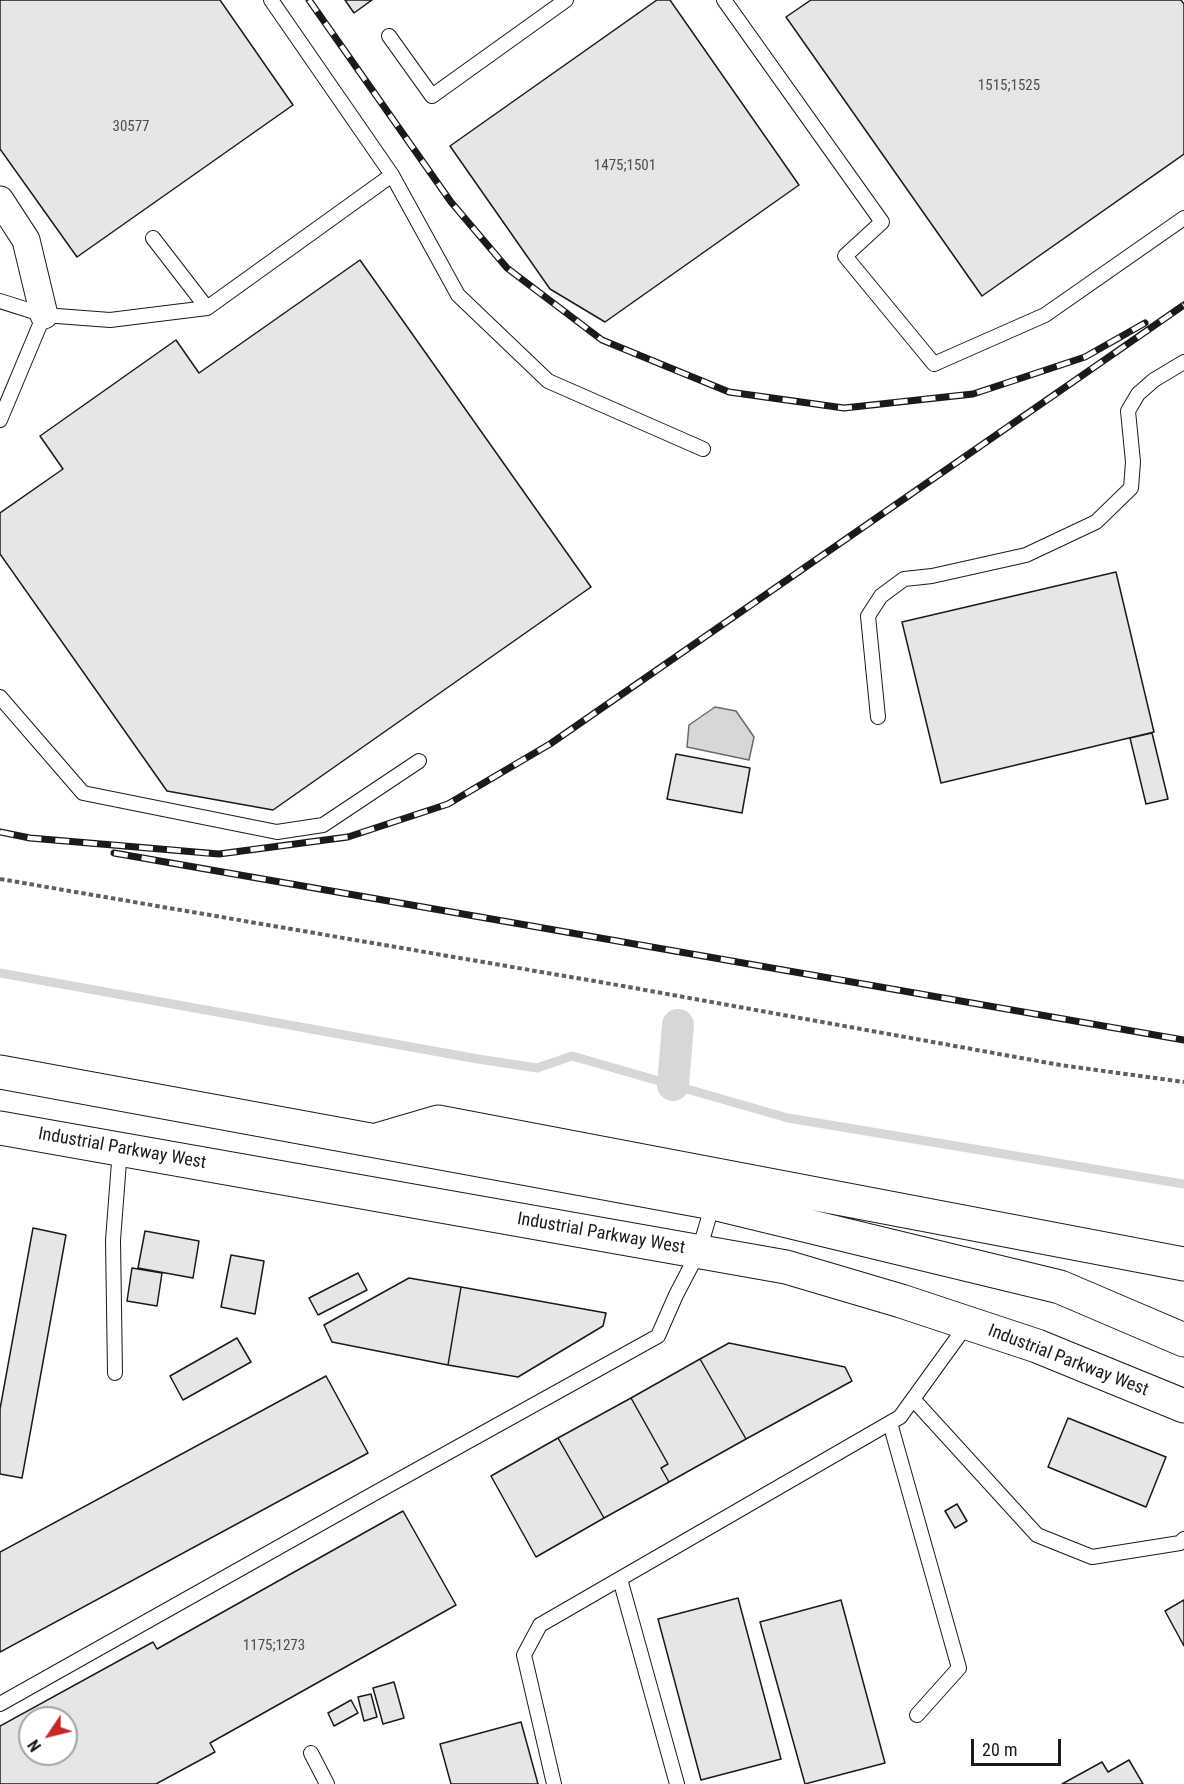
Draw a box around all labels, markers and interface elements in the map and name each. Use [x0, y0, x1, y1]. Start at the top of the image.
house number: 1515;1525 [978, 77, 1040, 95]
house number: 30577 [112, 118, 150, 136]
house number: 1475;1501 [594, 157, 656, 175]
street label: Industrial Parkway West [36, 1124, 208, 1174]
street label: Industrial Parkway West [515, 1209, 687, 1259]
street label: Industrial Parkway West [985, 1320, 1151, 1402]
house number: 1175;1273 [243, 1637, 305, 1655]
north arrow [18, 1706, 78, 1766]
scale bar [974, 1727, 1064, 1765]
text: N [24, 1736, 45, 1755]
text: 20 m [982, 1739, 1017, 1760]

